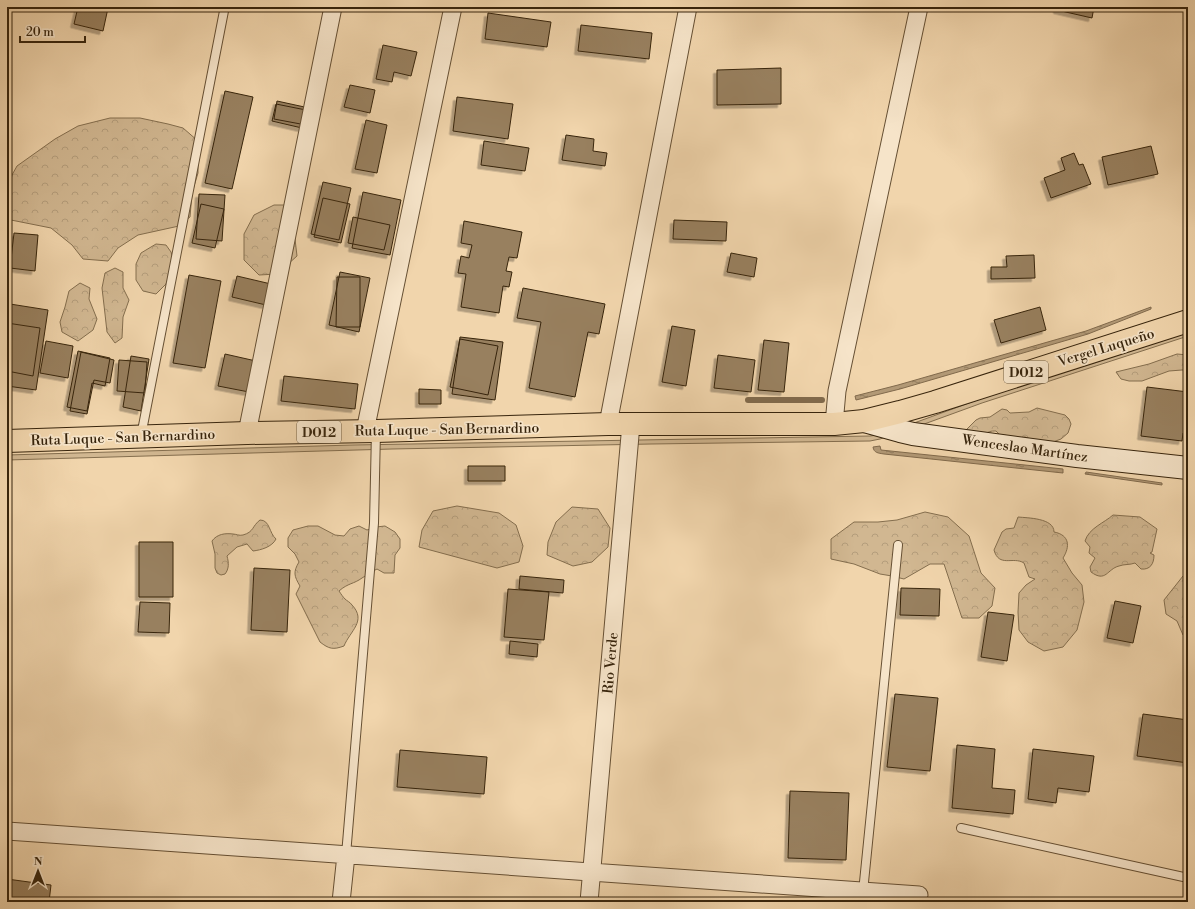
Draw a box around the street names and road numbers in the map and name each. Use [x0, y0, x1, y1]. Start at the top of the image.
street label: Vergel Luqueño [1055, 325, 1157, 371]
road number: D012 [1004, 361, 1048, 383]
street label: Ruta Luque - San Bernardino [355, 419, 540, 441]
road number: D012 [297, 421, 341, 443]
street label: Ruta Luque - San Bernardino [30, 426, 216, 450]
street label: Wenceslao Martínez [960, 431, 1089, 467]
street label: Rio Verde [599, 631, 623, 695]

